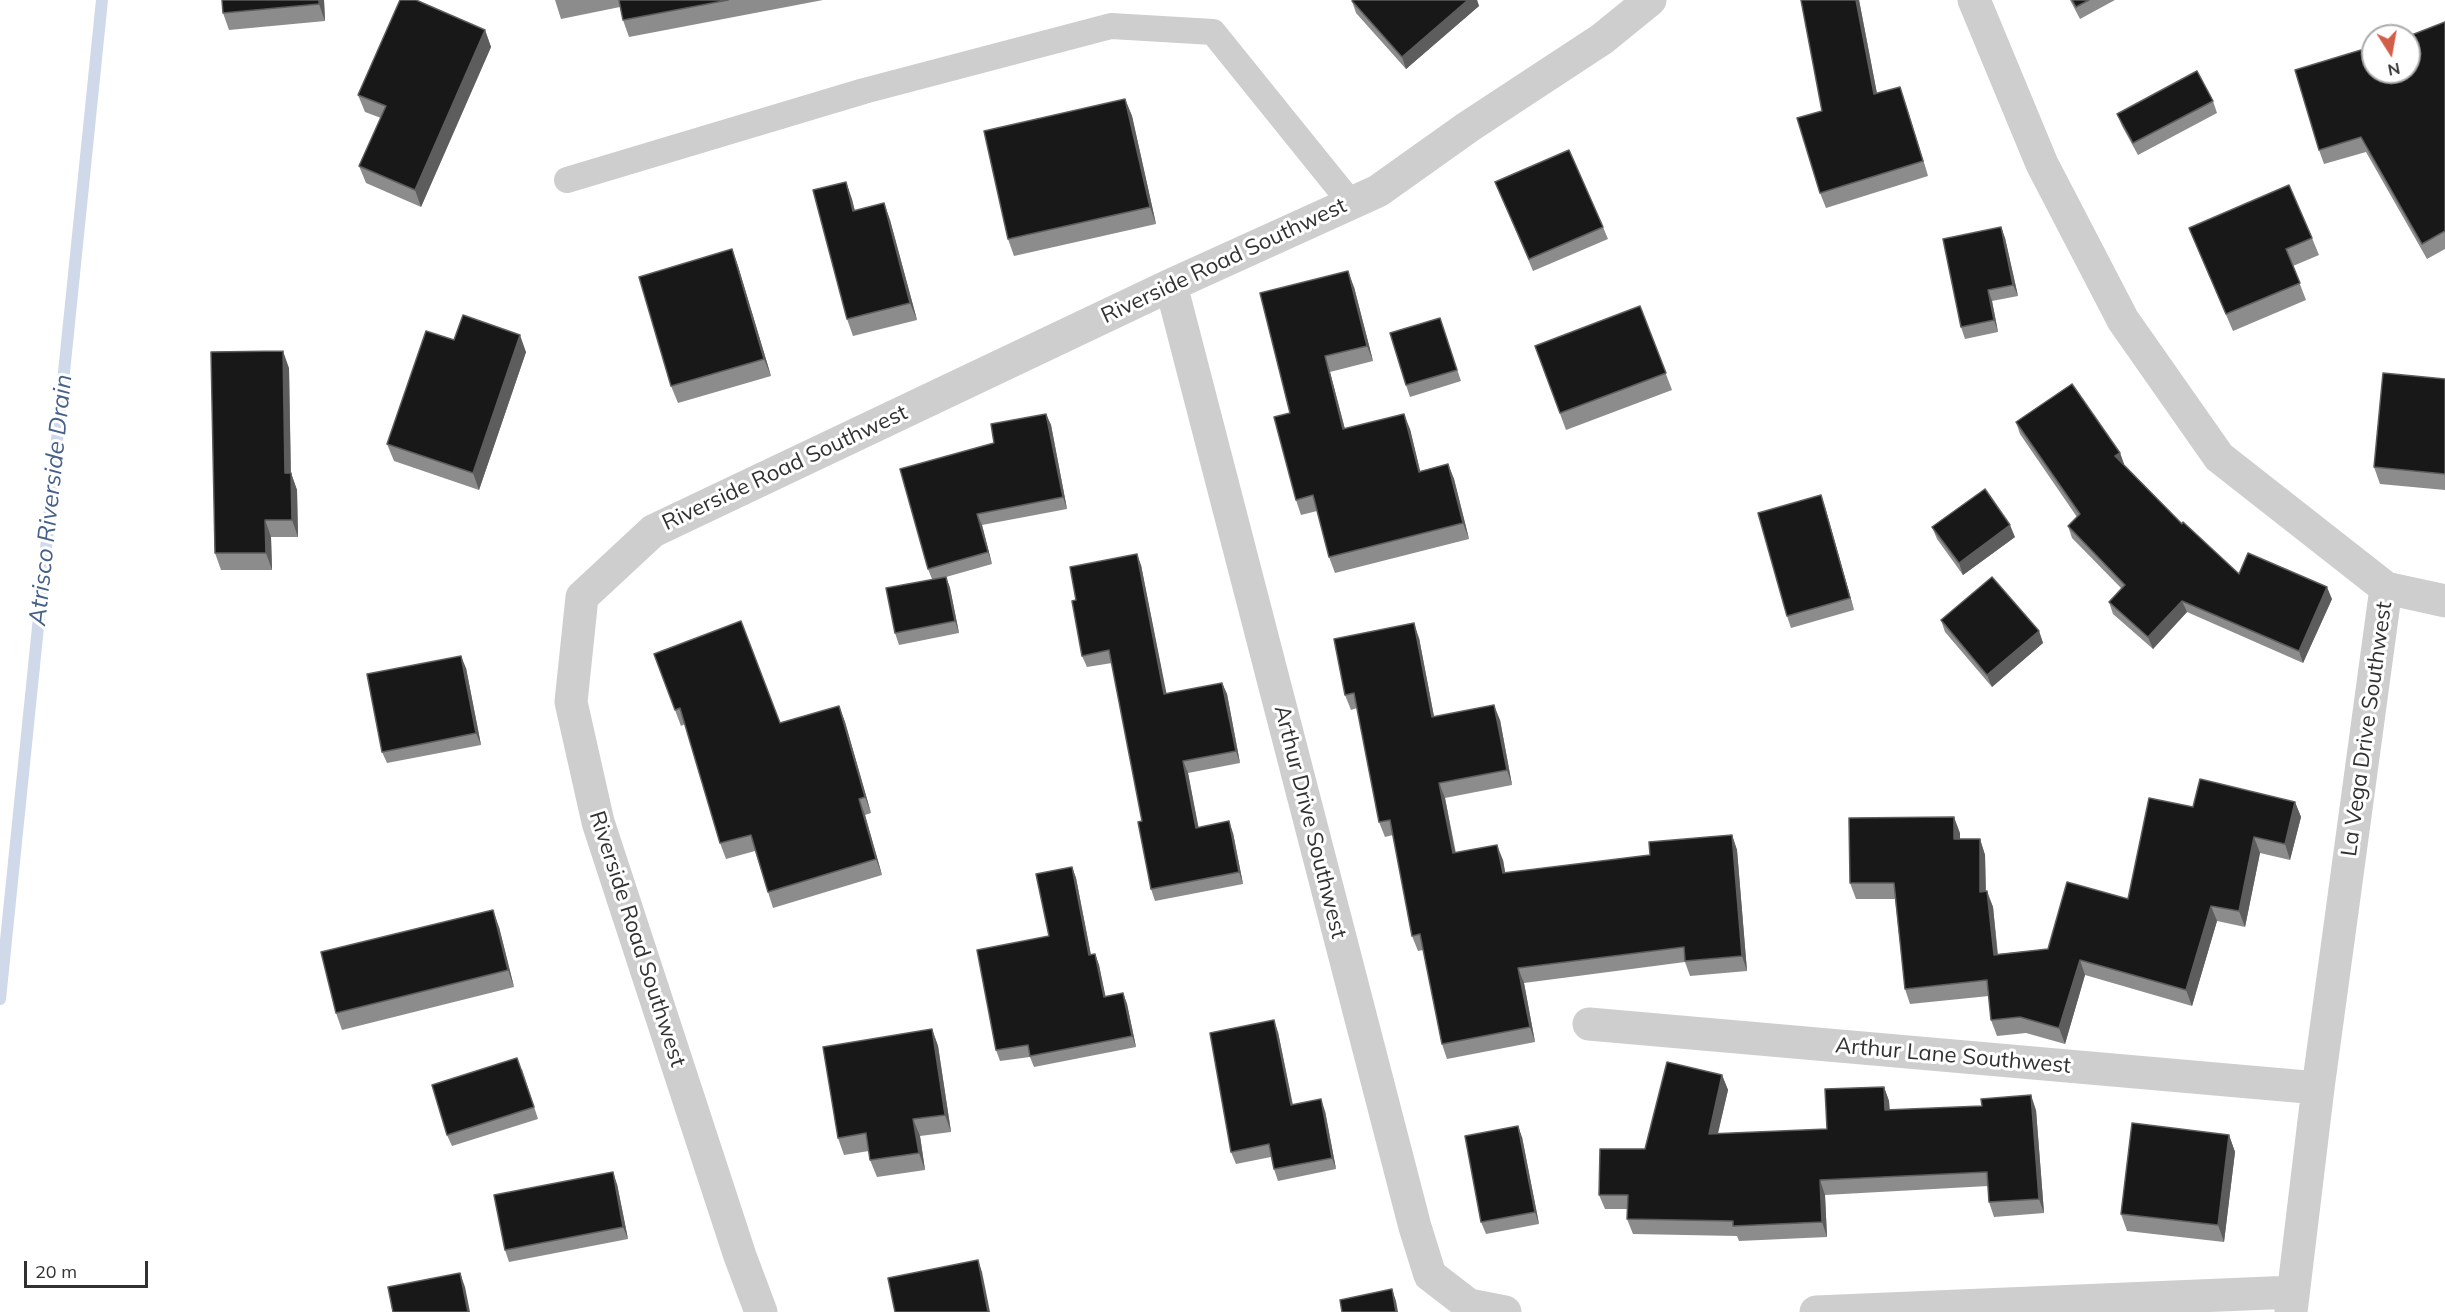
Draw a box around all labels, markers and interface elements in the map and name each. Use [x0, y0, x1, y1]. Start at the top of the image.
north arrow [2361, 24, 2421, 84]
text: N [2386, 59, 2402, 81]
street label: Riverside Road Southwest [1097, 193, 1351, 329]
water label: Atrisco Riverside Drain [23, 373, 79, 627]
street label: Riverside Road Southwest [658, 400, 912, 536]
street label: La Vega Drive Southwest [2336, 600, 2398, 858]
street label: Arthur Drive Southwest [1268, 703, 1352, 941]
street label: Riverside Road Southwest [583, 808, 691, 1070]
street label: Arthur Lane Southwest [1834, 1033, 2072, 1079]
scale bar [27, 1249, 152, 1287]
text: 20 m [35, 1260, 77, 1283]

